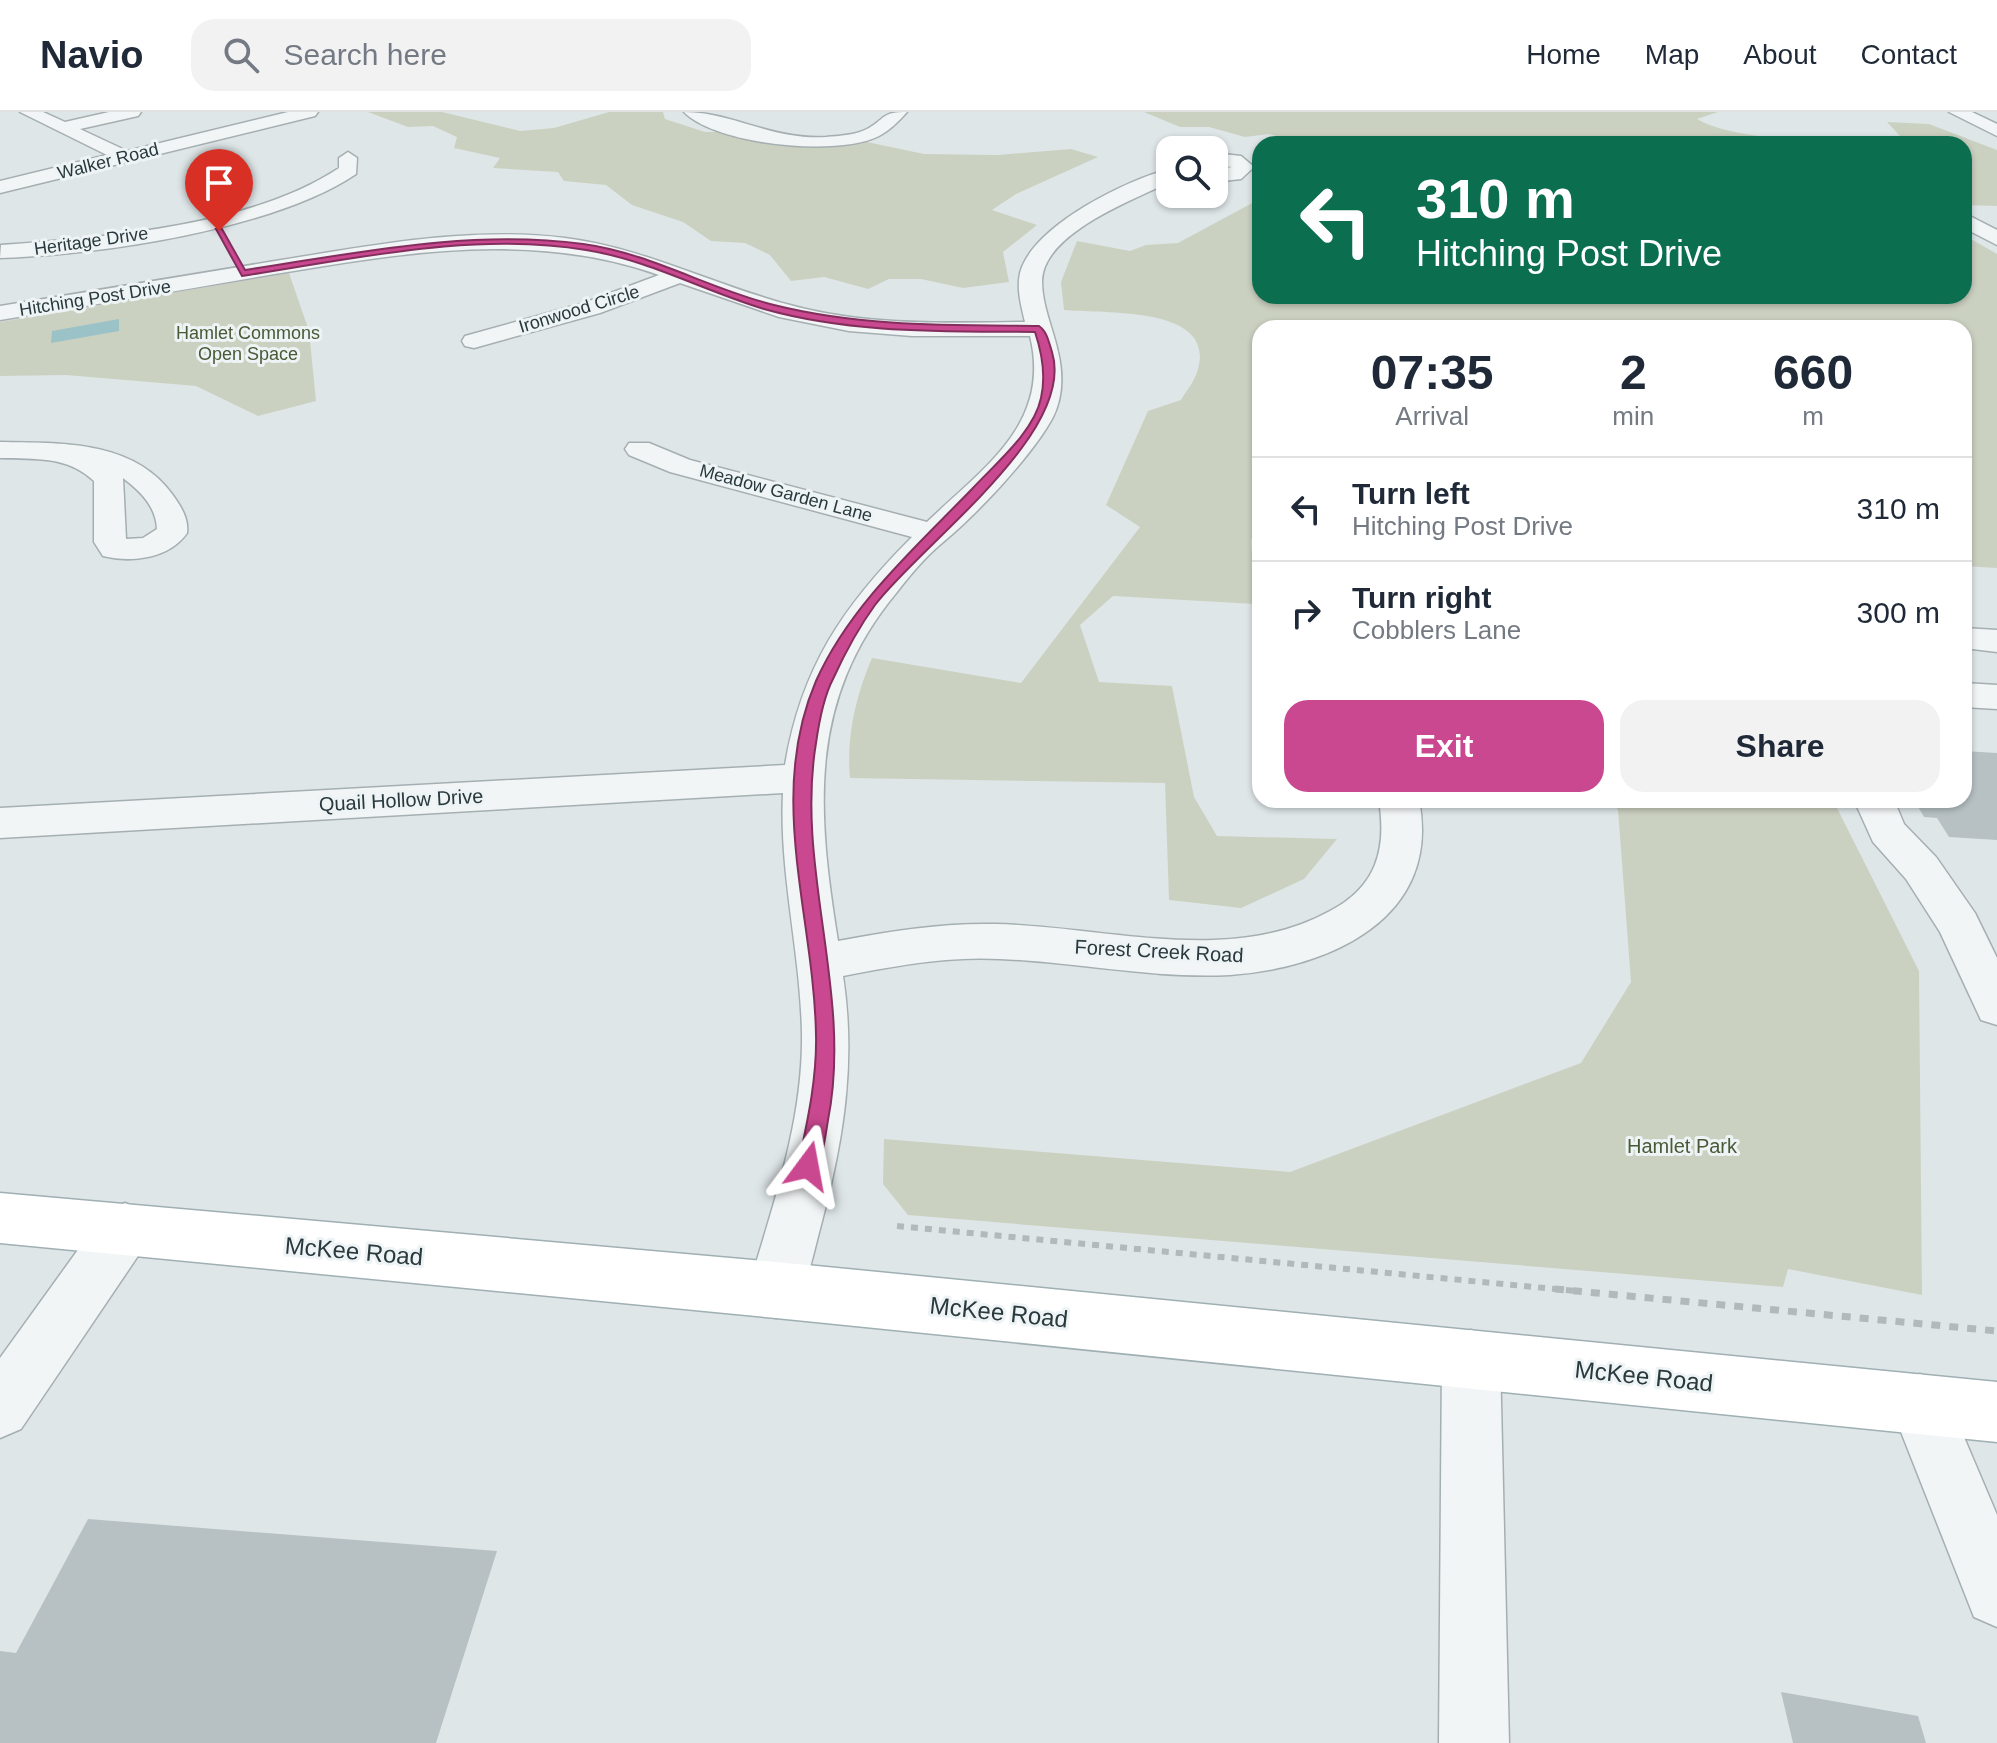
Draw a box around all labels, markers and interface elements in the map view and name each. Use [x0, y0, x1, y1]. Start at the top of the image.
search box [191, 19, 751, 91]
icon: search [219, 33, 263, 77]
text: Navio [40, 34, 143, 76]
text: Search here [283, 38, 447, 71]
text: Home [1526, 39, 1601, 70]
text: Map [1645, 39, 1699, 70]
text: About [1743, 39, 1817, 70]
text: Contact [1861, 39, 1957, 70]
map controls [1156, 136, 1228, 208]
button: search [1156, 136, 1228, 208]
street label: Walker Road [55, 139, 161, 183]
pin [185, 149, 253, 231]
icon: arrive [197, 161, 241, 205]
text: 310 m [1416, 167, 1575, 230]
icon: left [1284, 168, 1388, 272]
street label: Heritage Drive [33, 223, 149, 259]
text: Hitching Post Drive [1416, 233, 1722, 274]
street label: Hitching Post Drive [18, 276, 172, 320]
street label: Ironwood Circle [516, 281, 642, 337]
park label: Hamlet Commons Open Space [176, 323, 320, 364]
text: 07:35 [1371, 346, 1494, 399]
text: 2 [1620, 346, 1647, 399]
text: 660 [1773, 346, 1853, 399]
text: Arrival [1395, 401, 1469, 431]
text: min [1612, 401, 1654, 431]
text: m [1802, 401, 1824, 431]
street label: Meadow Garden Lane [697, 460, 875, 526]
text: Turn left [1352, 477, 1470, 510]
icon: left [1284, 487, 1328, 531]
text: 310 m [1857, 492, 1940, 525]
text: Hitching Post Drive [1352, 511, 1573, 541]
text: Turn right [1352, 581, 1491, 614]
icon: right [1284, 591, 1328, 635]
text: 300 m [1857, 596, 1940, 629]
text: Cobblers Lane [1352, 615, 1521, 645]
button: Exit [1284, 700, 1604, 792]
button: Share [1620, 700, 1940, 792]
street label: Quail Hollow Drive [318, 785, 484, 815]
street label: Forest Creek Road [1074, 936, 1244, 966]
position arrow [766, 1124, 850, 1208]
park label: Hamlet Park [1627, 1135, 1738, 1157]
street label: McKee Road [284, 1232, 424, 1270]
street label: McKee Road [929, 1291, 1069, 1333]
street label: McKee Road [1574, 1355, 1714, 1397]

